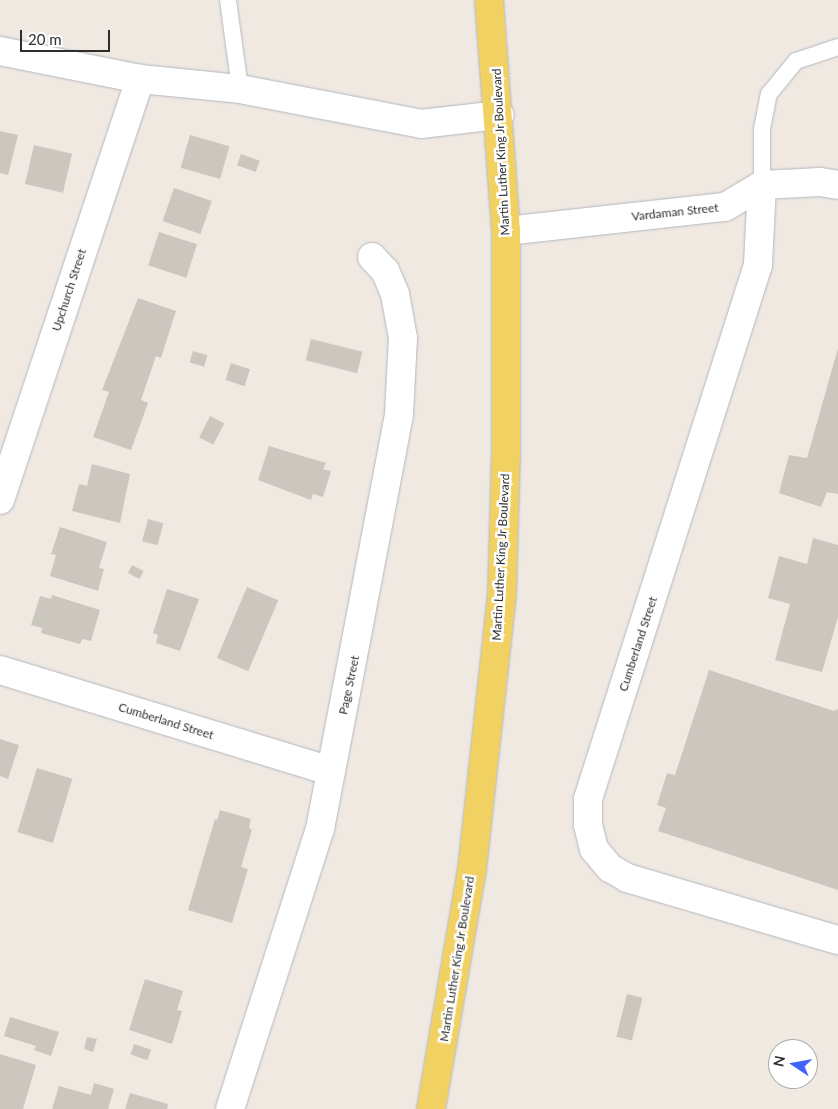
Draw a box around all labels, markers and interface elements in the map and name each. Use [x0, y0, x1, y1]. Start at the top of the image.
scale bar [22, 20, 112, 52]
text: 20 m [28, 30, 62, 48]
street label: Martin Luther King Jr Boulevard [489, 68, 513, 236]
street label: Vardaman Street [631, 200, 719, 224]
street label: Upchurch Street [49, 247, 89, 333]
street label: Martin Luther King Jr Boulevard [489, 473, 513, 641]
street label: Cumberland Street [616, 595, 660, 693]
street label: Page Street [336, 654, 362, 716]
street label: Cumberland Street [117, 700, 215, 742]
street label: Martin Luther King Jr Boulevard [437, 875, 477, 1043]
north arrow [768, 1039, 818, 1089]
text: N [769, 1054, 788, 1068]

